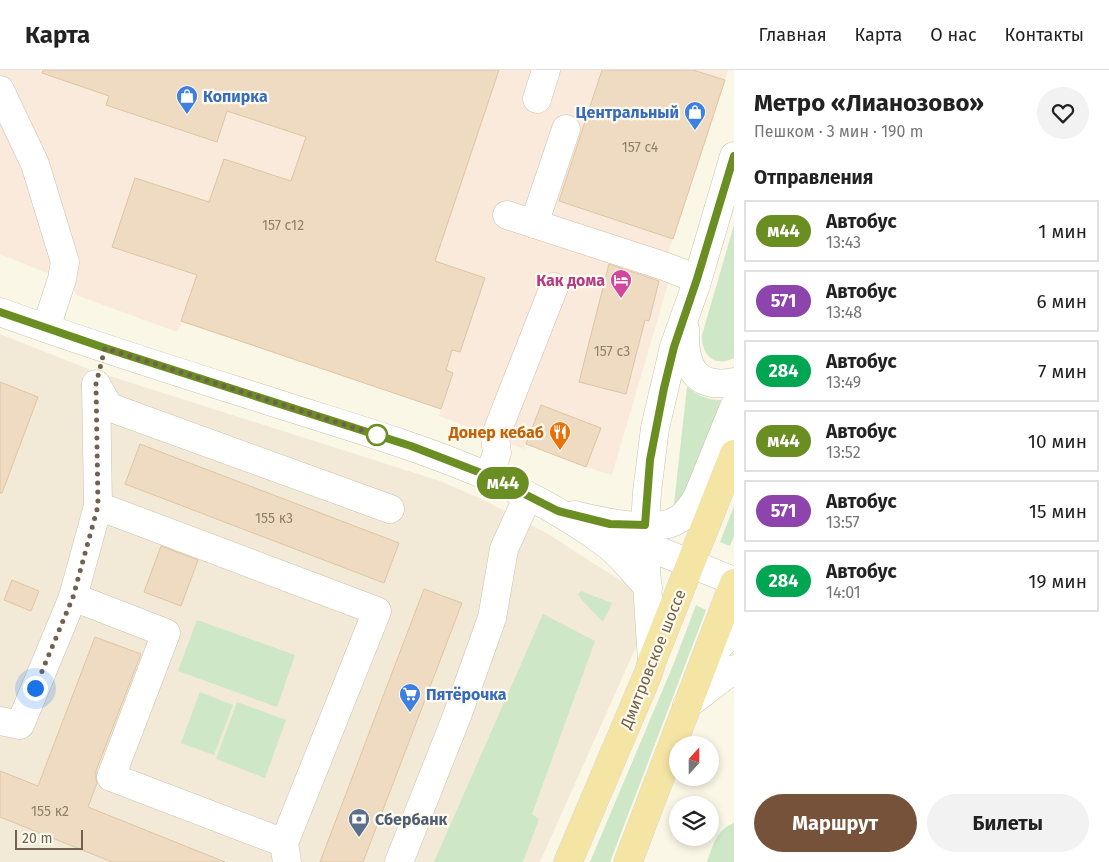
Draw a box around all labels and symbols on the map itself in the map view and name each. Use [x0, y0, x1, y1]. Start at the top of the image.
shop icon: Копирка [175, 84, 199, 115]
place label: Копирка [203, 87, 268, 106]
shop icon: Центральный [683, 100, 707, 131]
place label: Центральный [576, 103, 679, 122]
house number: 157 с4 [622, 139, 659, 156]
house number: 157 с12 [262, 217, 304, 234]
hotel icon: Как дома [609, 268, 633, 299]
place label: Как дома [536, 271, 605, 290]
house number: 157 с3 [594, 343, 630, 360]
restaurant icon: Донер кебаб [548, 420, 572, 451]
place label: Донер кебаб [448, 423, 544, 442]
unlabelled marker [366, 424, 388, 446]
line badge: м44 [474, 467, 532, 499]
house number: 155 к3 [255, 510, 293, 527]
street label: Дмитровское шоссе [616, 586, 690, 732]
your location [23, 676, 48, 701]
supermarket icon: Пятёрочка [398, 682, 422, 713]
place label: Пятёрочка [426, 685, 507, 704]
north arrow [669, 736, 719, 786]
house number: 155 к2 [31, 803, 69, 820]
bank icon: Сбербанк [347, 807, 371, 838]
place label: Сбербанк [375, 810, 448, 829]
scale bar [15, 827, 82, 850]

